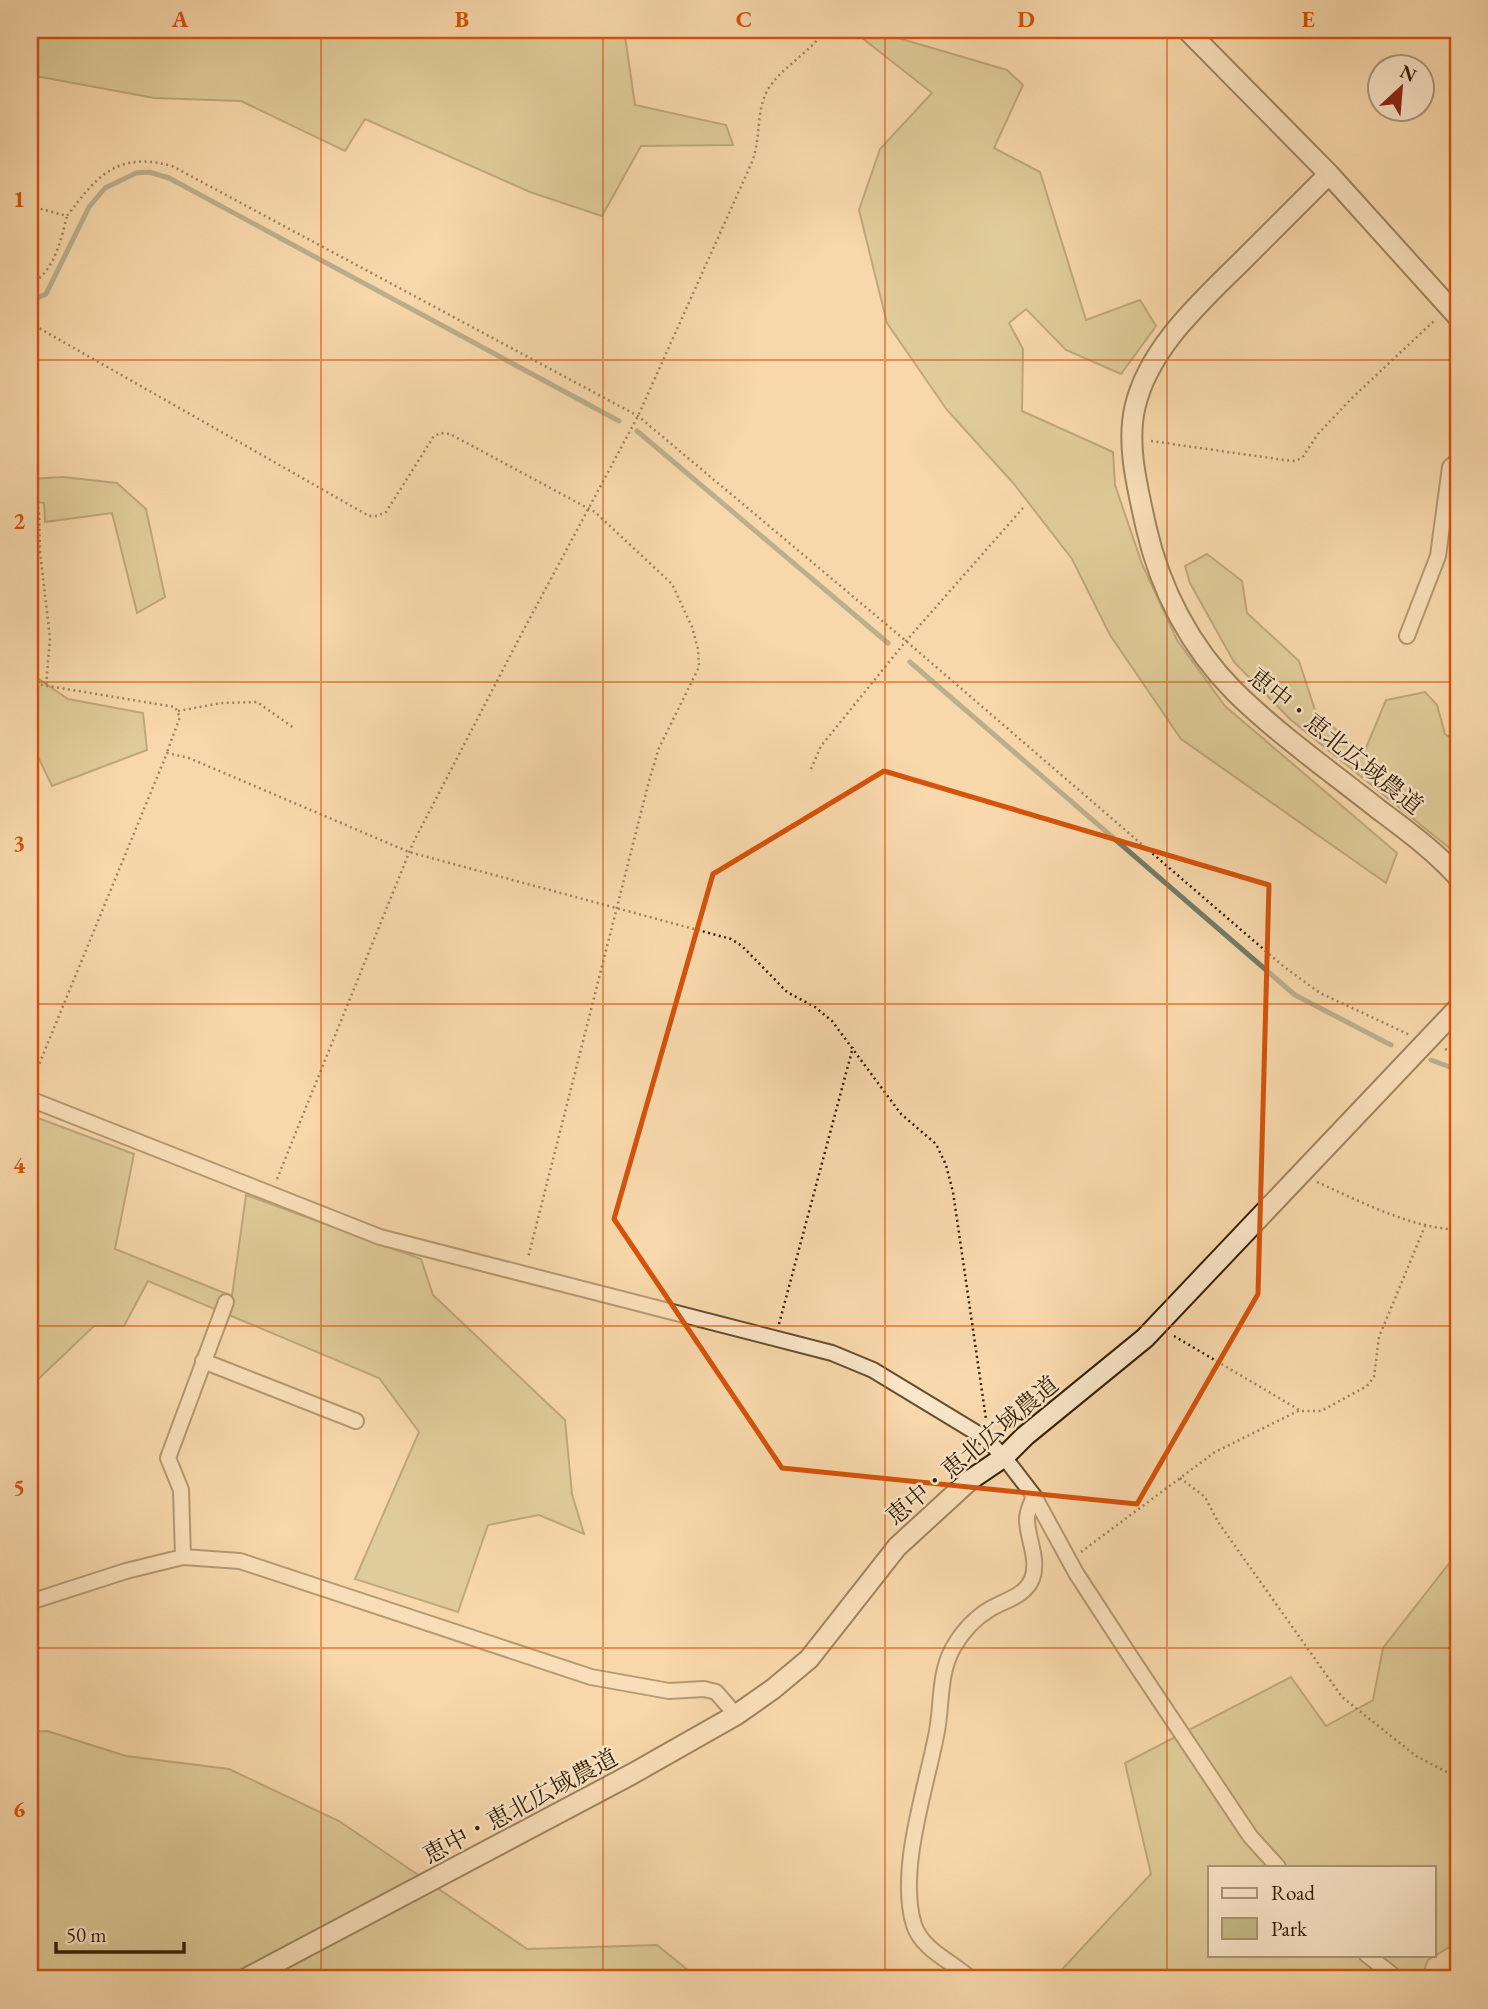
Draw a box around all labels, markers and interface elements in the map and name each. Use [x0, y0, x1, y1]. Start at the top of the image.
text: A [171, 4, 189, 34]
text: B [455, 4, 469, 34]
text: C [736, 4, 752, 34]
text: D [1017, 4, 1035, 34]
text: E [1301, 4, 1315, 34]
north arrow [1366, 52, 1436, 122]
text: N [1396, 59, 1421, 88]
text: 1 [13, 184, 25, 214]
text: 2 [13, 506, 25, 536]
street label: 恵中・恵北広域農道 [1242, 661, 1430, 821]
text: 3 [13, 828, 25, 858]
text: 4 [13, 1150, 26, 1180]
street label: 恵中・恵北広域農道 [879, 1369, 1065, 1531]
text: 5 [13, 1472, 25, 1502]
street label: 恵中・恵北広域農道 [417, 1742, 623, 1870]
text: 6 [13, 1794, 25, 1824]
legend [1208, 1866, 1436, 1956]
text: Road [1271, 1879, 1315, 1906]
scale bar [56, 1911, 184, 1955]
text: Park [1271, 1915, 1308, 1942]
text: 50 m [66, 1921, 107, 1948]

